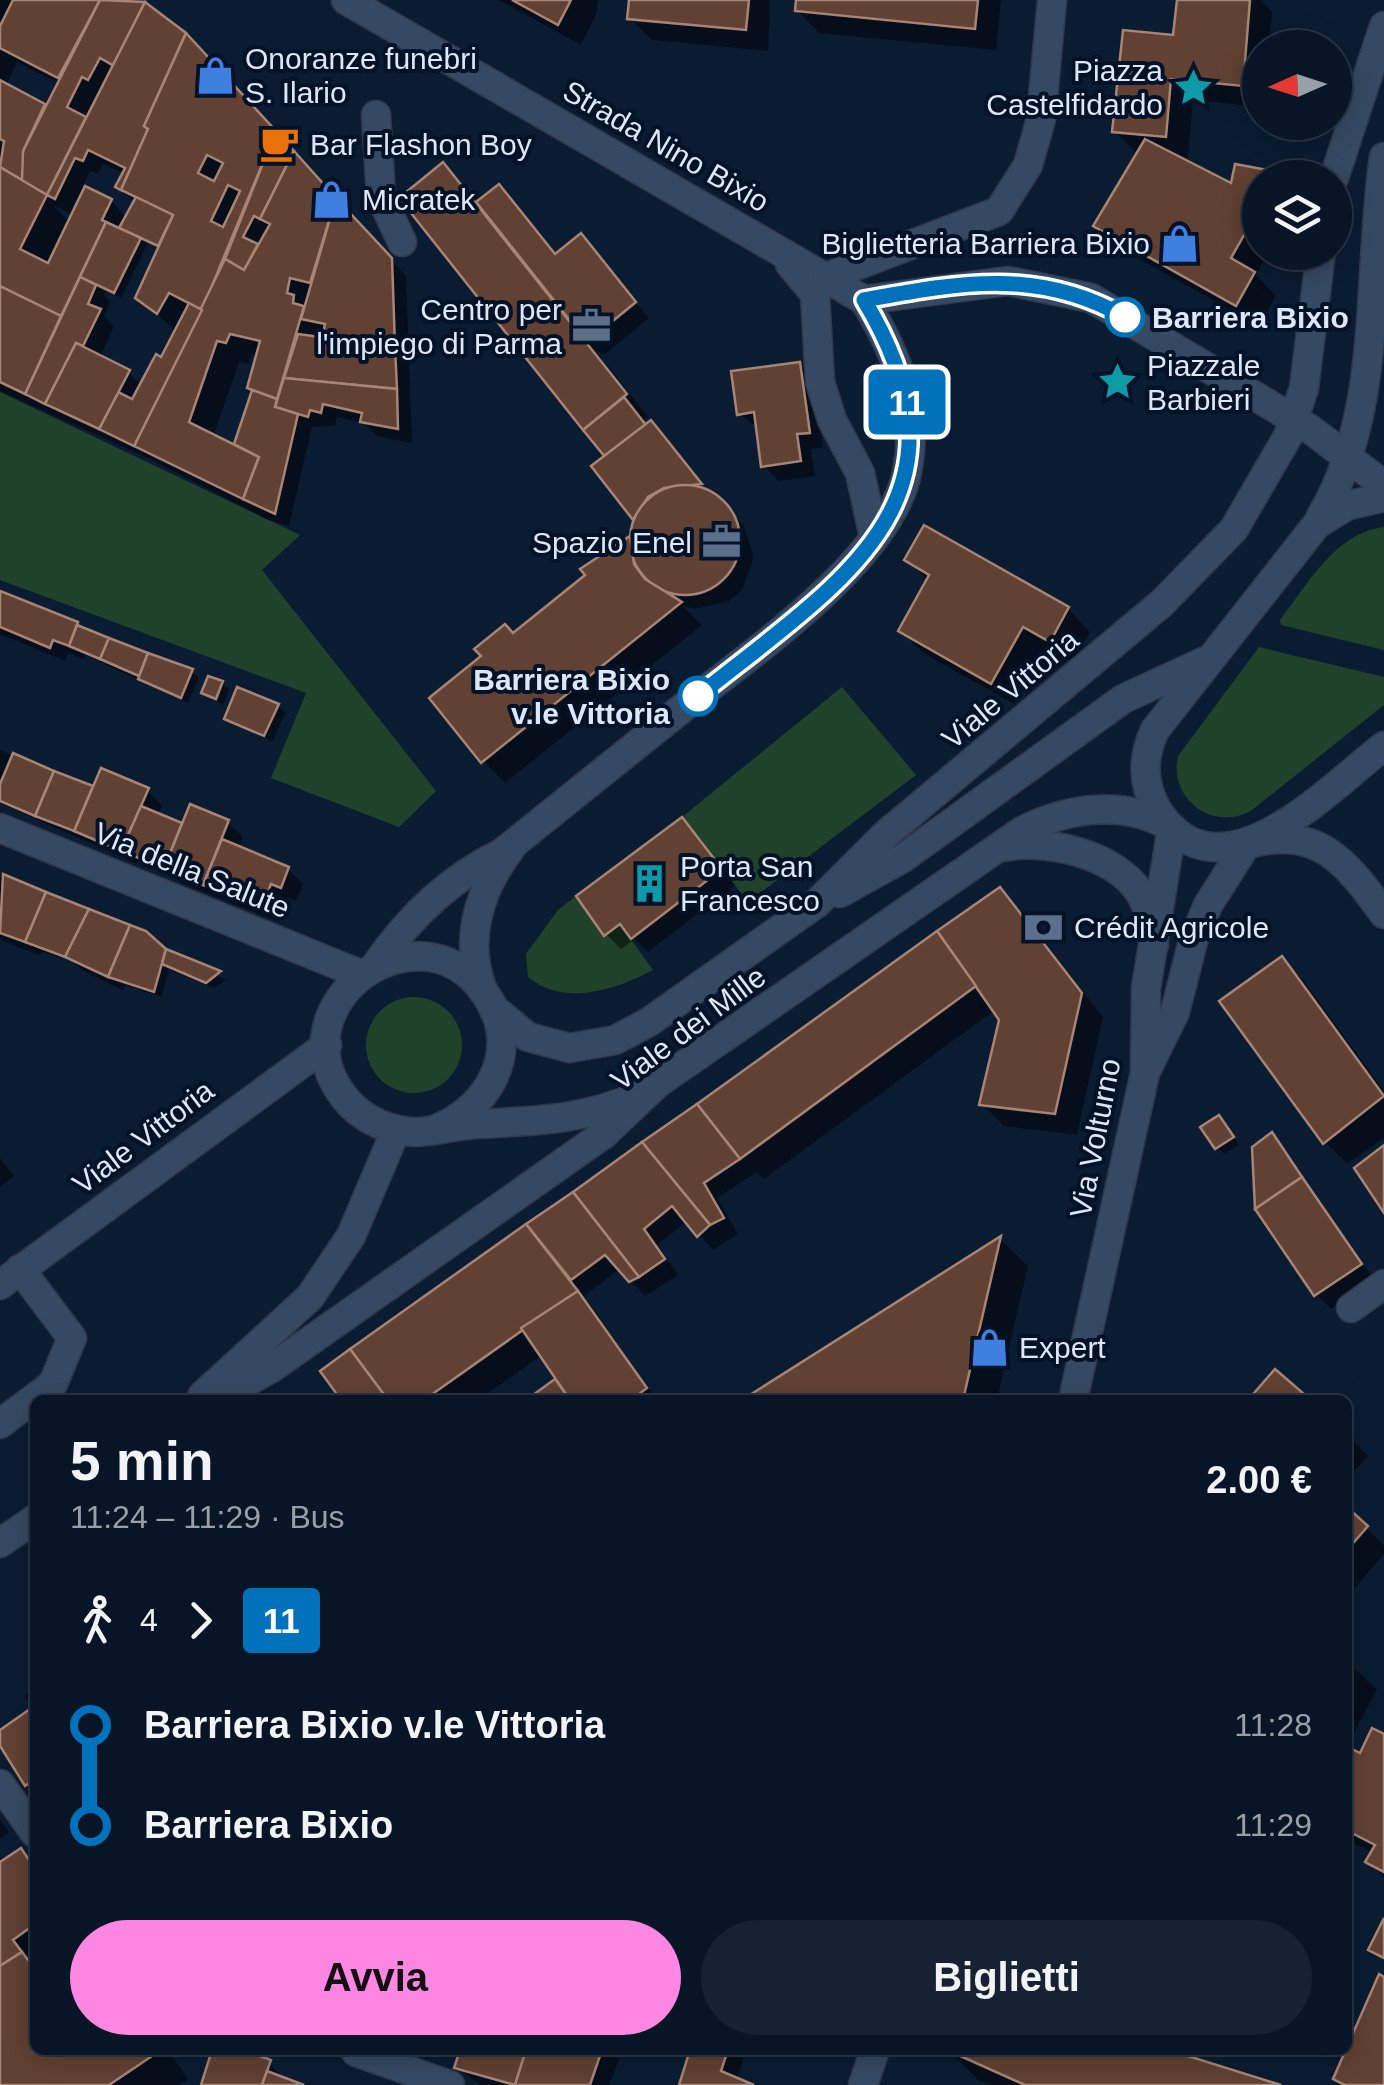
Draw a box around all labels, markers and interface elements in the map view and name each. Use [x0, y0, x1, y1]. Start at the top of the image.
north arrow [1242, 30, 1352, 140]
map controls [1242, 30, 1352, 270]
place label: Onoranze funebri S. Ilario [245, 42, 477, 109]
shop icon: Onoranze funebri S. Ilario [194, 54, 236, 96]
place label: Piazza Castelfidardo [986, 54, 1163, 121]
place icon: Piazza Castelfidardo [1172, 66, 1214, 108]
street label: Strada Nino Bixio [557, 74, 775, 218]
cafe icon: Bar Flashon Boy [259, 123, 301, 165]
place label: Bar Flashon Boy [310, 128, 532, 161]
button: layers [1242, 160, 1352, 270]
shop icon: Micratek [311, 178, 353, 220]
place label: Micratek [362, 183, 476, 216]
shop icon: Biglietteria Barriera Bixio [1159, 222, 1201, 264]
place label: Biglietteria Barriera Bixio [822, 227, 1150, 260]
place label: Centro per l'impiego di Parma [316, 293, 562, 360]
marker: Barriera Bixio [1106, 298, 1144, 336]
place label: Barriera Bixio [1152, 301, 1349, 334]
office icon: Centro per l'impiego di Parma [571, 305, 613, 347]
place label: Piazzale Barbieri [1147, 349, 1260, 416]
place icon: Piazzale Barbieri [1096, 361, 1138, 403]
line badge: 11 [862, 370, 952, 434]
text: 11 [889, 383, 926, 422]
office icon: Spazio Enel [701, 521, 743, 563]
place label: Spazio Enel [532, 526, 692, 559]
street label: Viale Vittoria [935, 622, 1085, 755]
place label: Barriera Bixio v.le Vittoria [473, 663, 670, 730]
marker: Barriera Bixio v.le Vittoria [679, 677, 717, 715]
street label: Via della Salute [89, 816, 295, 924]
place label: Porta San Francesco [680, 850, 820, 917]
building icon: Porta San Francesco [629, 862, 671, 904]
bank icon: Crédit Agricole [1023, 906, 1065, 948]
place label: Crédit Agricole [1074, 911, 1269, 944]
street label: Viale dei Mille [604, 959, 772, 1097]
street label: Via Volturno [1063, 1056, 1127, 1220]
street label: Viale Vittoria [66, 1073, 220, 1201]
shop icon: Expert [968, 1326, 1010, 1368]
place label: Expert [1019, 1331, 1106, 1364]
text: 5 min [70, 1430, 214, 1492]
text: 2.00 € [1206, 1459, 1312, 1501]
text: 11:24 – 11:29 · Bus [70, 1499, 345, 1535]
icon: walk [70, 1593, 125, 1648]
icon: forward [173, 1593, 228, 1648]
text: 11 [263, 1601, 300, 1640]
text: 4 [140, 1602, 158, 1638]
text: Barriera Bixio v.le Vittoria [144, 1704, 605, 1746]
text: 11:28 [1234, 1707, 1312, 1743]
text: Barriera Bixio [144, 1804, 393, 1846]
text: 11:29 [1234, 1807, 1312, 1843]
button: Avvia [70, 1920, 681, 2035]
button: Biglietti [701, 1920, 1312, 2035]

